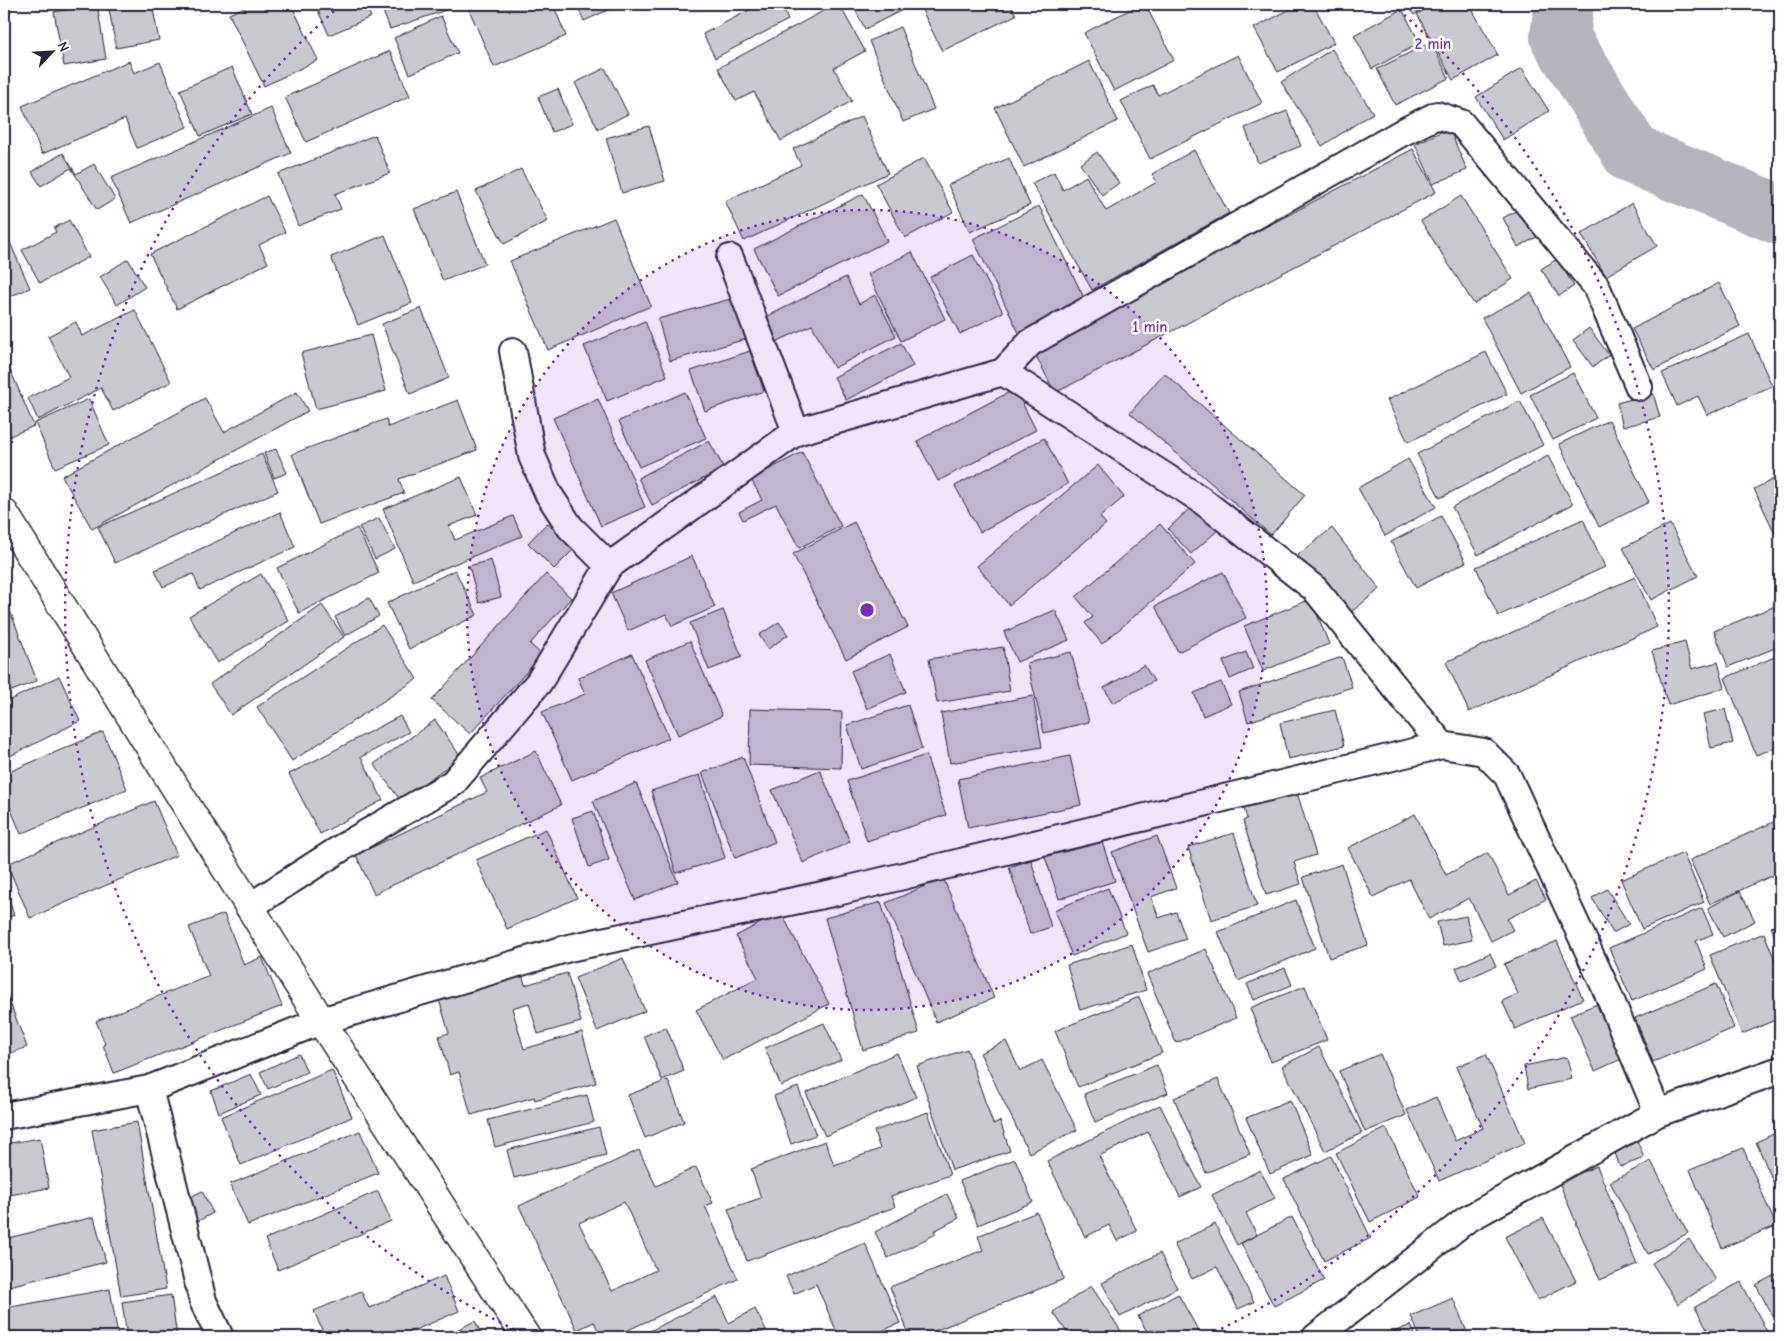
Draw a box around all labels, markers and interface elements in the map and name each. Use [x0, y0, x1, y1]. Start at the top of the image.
north arrow [28, 28, 78, 78]
text: 2 min [1415, 35, 1451, 53]
text: N [54, 39, 73, 54]
text: 1 min [1133, 318, 1167, 336]
centre of rings [858, 601, 876, 619]

